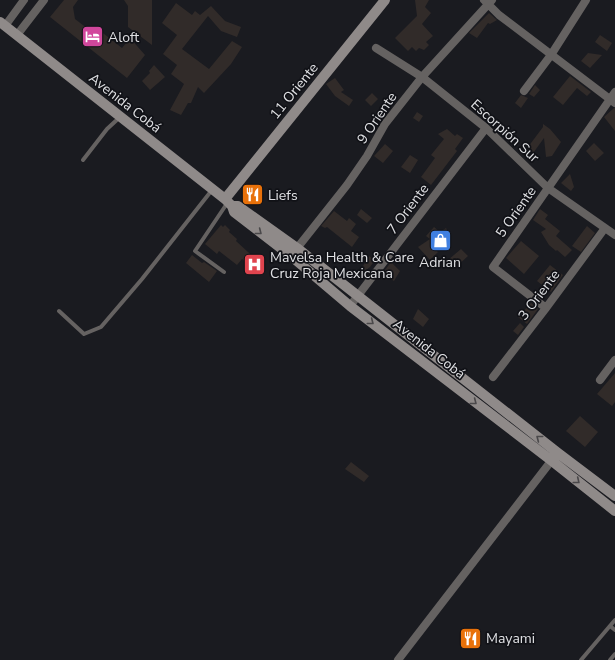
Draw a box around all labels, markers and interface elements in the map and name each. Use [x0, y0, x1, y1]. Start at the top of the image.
hotel icon: Aloft [79, 24, 105, 50]
place label: Aloft [108, 28, 139, 47]
street label: 11 Oriente [266, 59, 322, 123]
street label: Avenida Cobá [85, 69, 165, 137]
street label: 9 Oriente [353, 88, 401, 148]
street label: Escorpión Sur [467, 95, 543, 167]
street label: 7 Oriente [383, 180, 433, 238]
restaurant icon: Liefs [240, 182, 266, 208]
street label: 5 Oriente [491, 183, 541, 241]
place label: Liefs [268, 186, 298, 205]
one-way arrow [255, 227, 262, 234]
shop icon: Adrian [427, 227, 453, 253]
place label: Mavelsa Health & Care Cruz Roja Mexicana [270, 248, 414, 283]
hospital icon: Mavelsa Health & Care Cruz Roja Mexicana [242, 252, 268, 278]
place label: Adrian [419, 253, 461, 272]
street label: 3 Oriente [514, 266, 564, 324]
street label: Avenida Cobá [389, 315, 469, 383]
one-way arrow [367, 318, 374, 325]
one-way arrow [470, 397, 477, 404]
one-way arrow [537, 436, 544, 443]
one-way arrow [573, 476, 580, 483]
restaurant icon: Mayami [457, 625, 483, 651]
place label: Mayami [486, 629, 535, 648]

